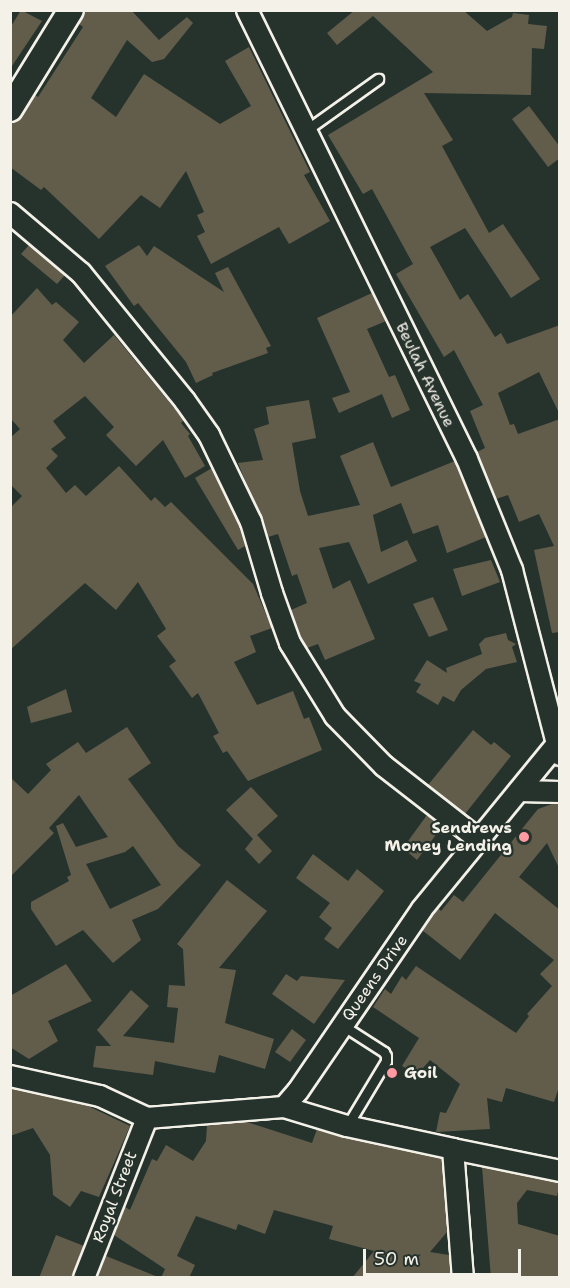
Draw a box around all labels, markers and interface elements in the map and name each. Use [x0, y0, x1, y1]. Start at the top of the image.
street label: Beulah Avenue [391, 319, 459, 431]
place label: Sendrews Money Lending [385, 818, 512, 856]
marker: Sendrews Money Lending [517, 830, 531, 844]
street label: Queens Drive [338, 931, 412, 1025]
place label: Goil [404, 1063, 438, 1083]
marker: Goil [385, 1066, 399, 1080]
street label: Royal Street [89, 1149, 141, 1245]
scale bar [366, 1237, 524, 1275]
text: 50 m [374, 1247, 419, 1271]

